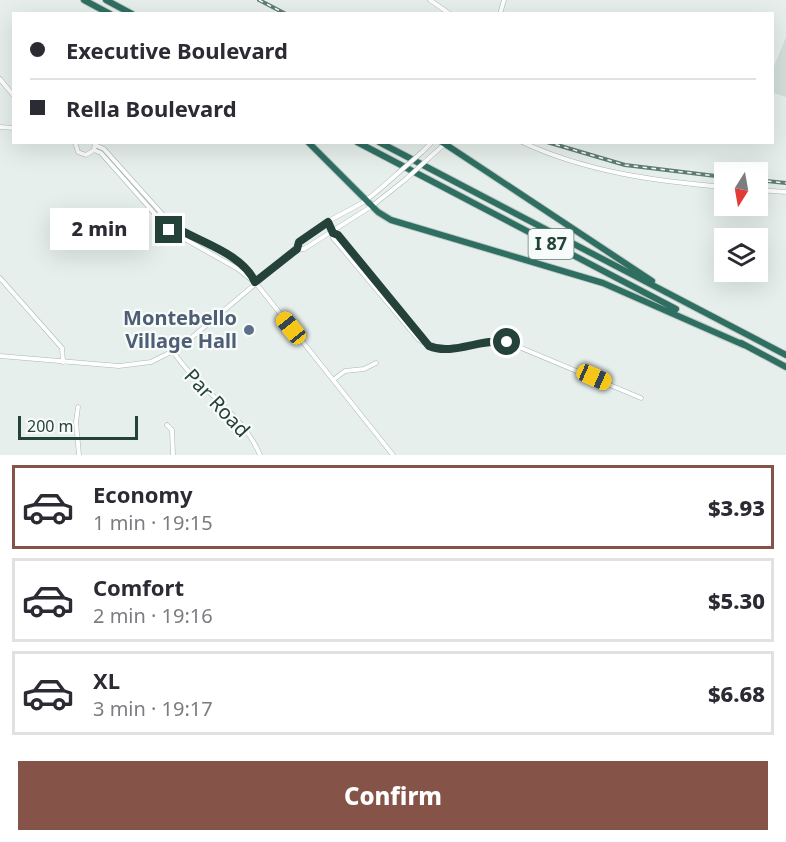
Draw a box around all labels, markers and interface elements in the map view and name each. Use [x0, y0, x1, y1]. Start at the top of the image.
text: Executive Boulevard [66, 35, 288, 65]
text: Rella Boulevard [66, 93, 237, 123]
north arrow [714, 162, 768, 216]
map controls [714, 162, 768, 282]
callout: 2 min [49, 209, 148, 251]
text: 2 min [72, 215, 127, 242]
route end [155, 216, 182, 243]
button: layers [714, 228, 768, 282]
road number: I 87 [528, 229, 574, 259]
place label: Montebello Village Hall [123, 304, 237, 354]
car [273, 308, 309, 348]
marker: Montebello Village Hall [242, 323, 256, 337]
route start [493, 328, 520, 355]
car [574, 361, 614, 393]
street label: Par Road [179, 362, 256, 443]
scale bar [18, 413, 138, 441]
text: 200 m [27, 415, 74, 437]
text: Economy [93, 479, 192, 509]
icon: car [21, 480, 75, 534]
text: $3.93 [708, 492, 765, 522]
text: 1 min · 19:15 [93, 509, 213, 536]
text: Comfort [93, 572, 184, 602]
icon: car [21, 573, 75, 627]
text: $5.30 [708, 585, 765, 615]
text: 2 min · 19:16 [93, 602, 213, 629]
text: XL [93, 665, 120, 695]
icon: car [21, 666, 75, 720]
text: $6.68 [708, 678, 765, 708]
text: 3 min · 19:17 [93, 695, 213, 722]
button: Confirm [18, 761, 768, 830]

